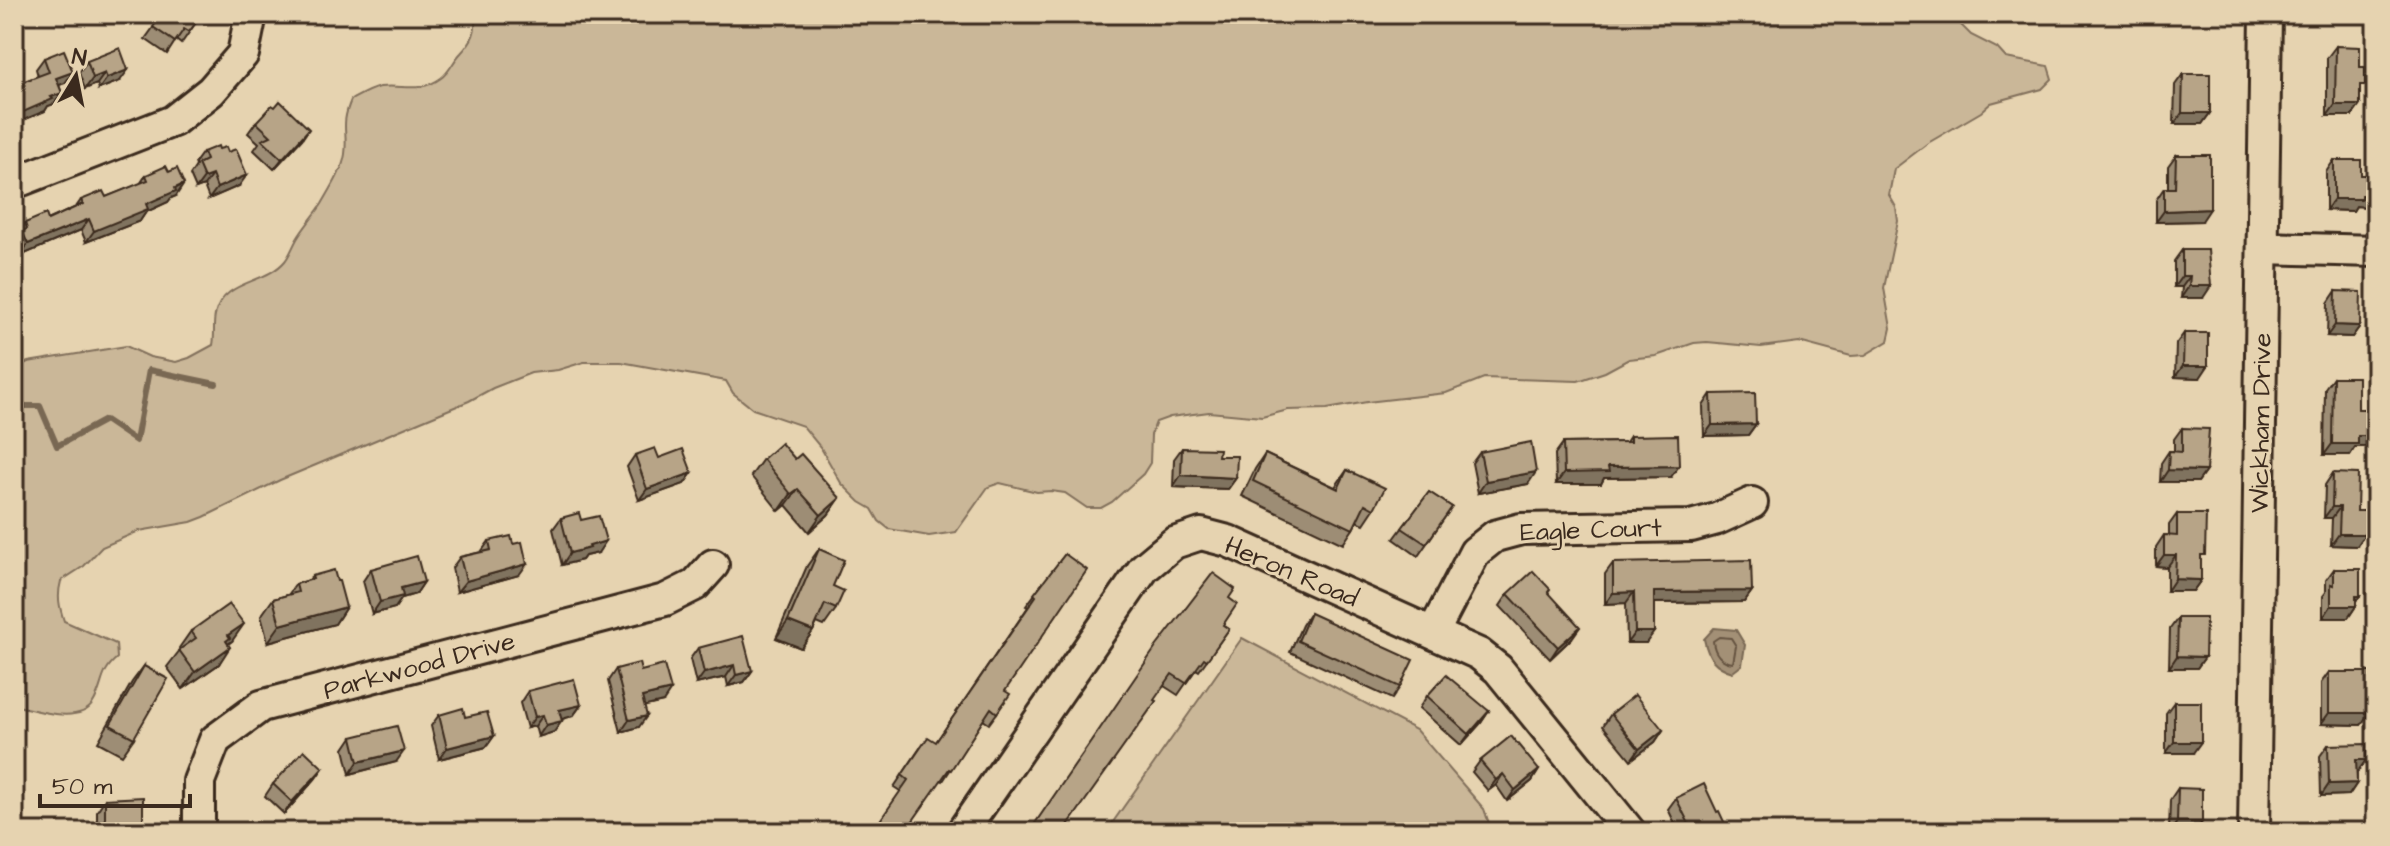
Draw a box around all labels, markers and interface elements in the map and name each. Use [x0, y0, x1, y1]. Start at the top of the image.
north arrow [36, 36, 116, 116]
text: N [70, 41, 89, 74]
street label: Wickham Drive [2241, 333, 2281, 513]
street label: Eagle Court [1520, 510, 1663, 552]
street label: Heron Road [1219, 528, 1364, 616]
street label: Parkwood Drive [320, 623, 519, 709]
scale bar [40, 758, 190, 808]
text: 50 m [52, 770, 113, 804]

